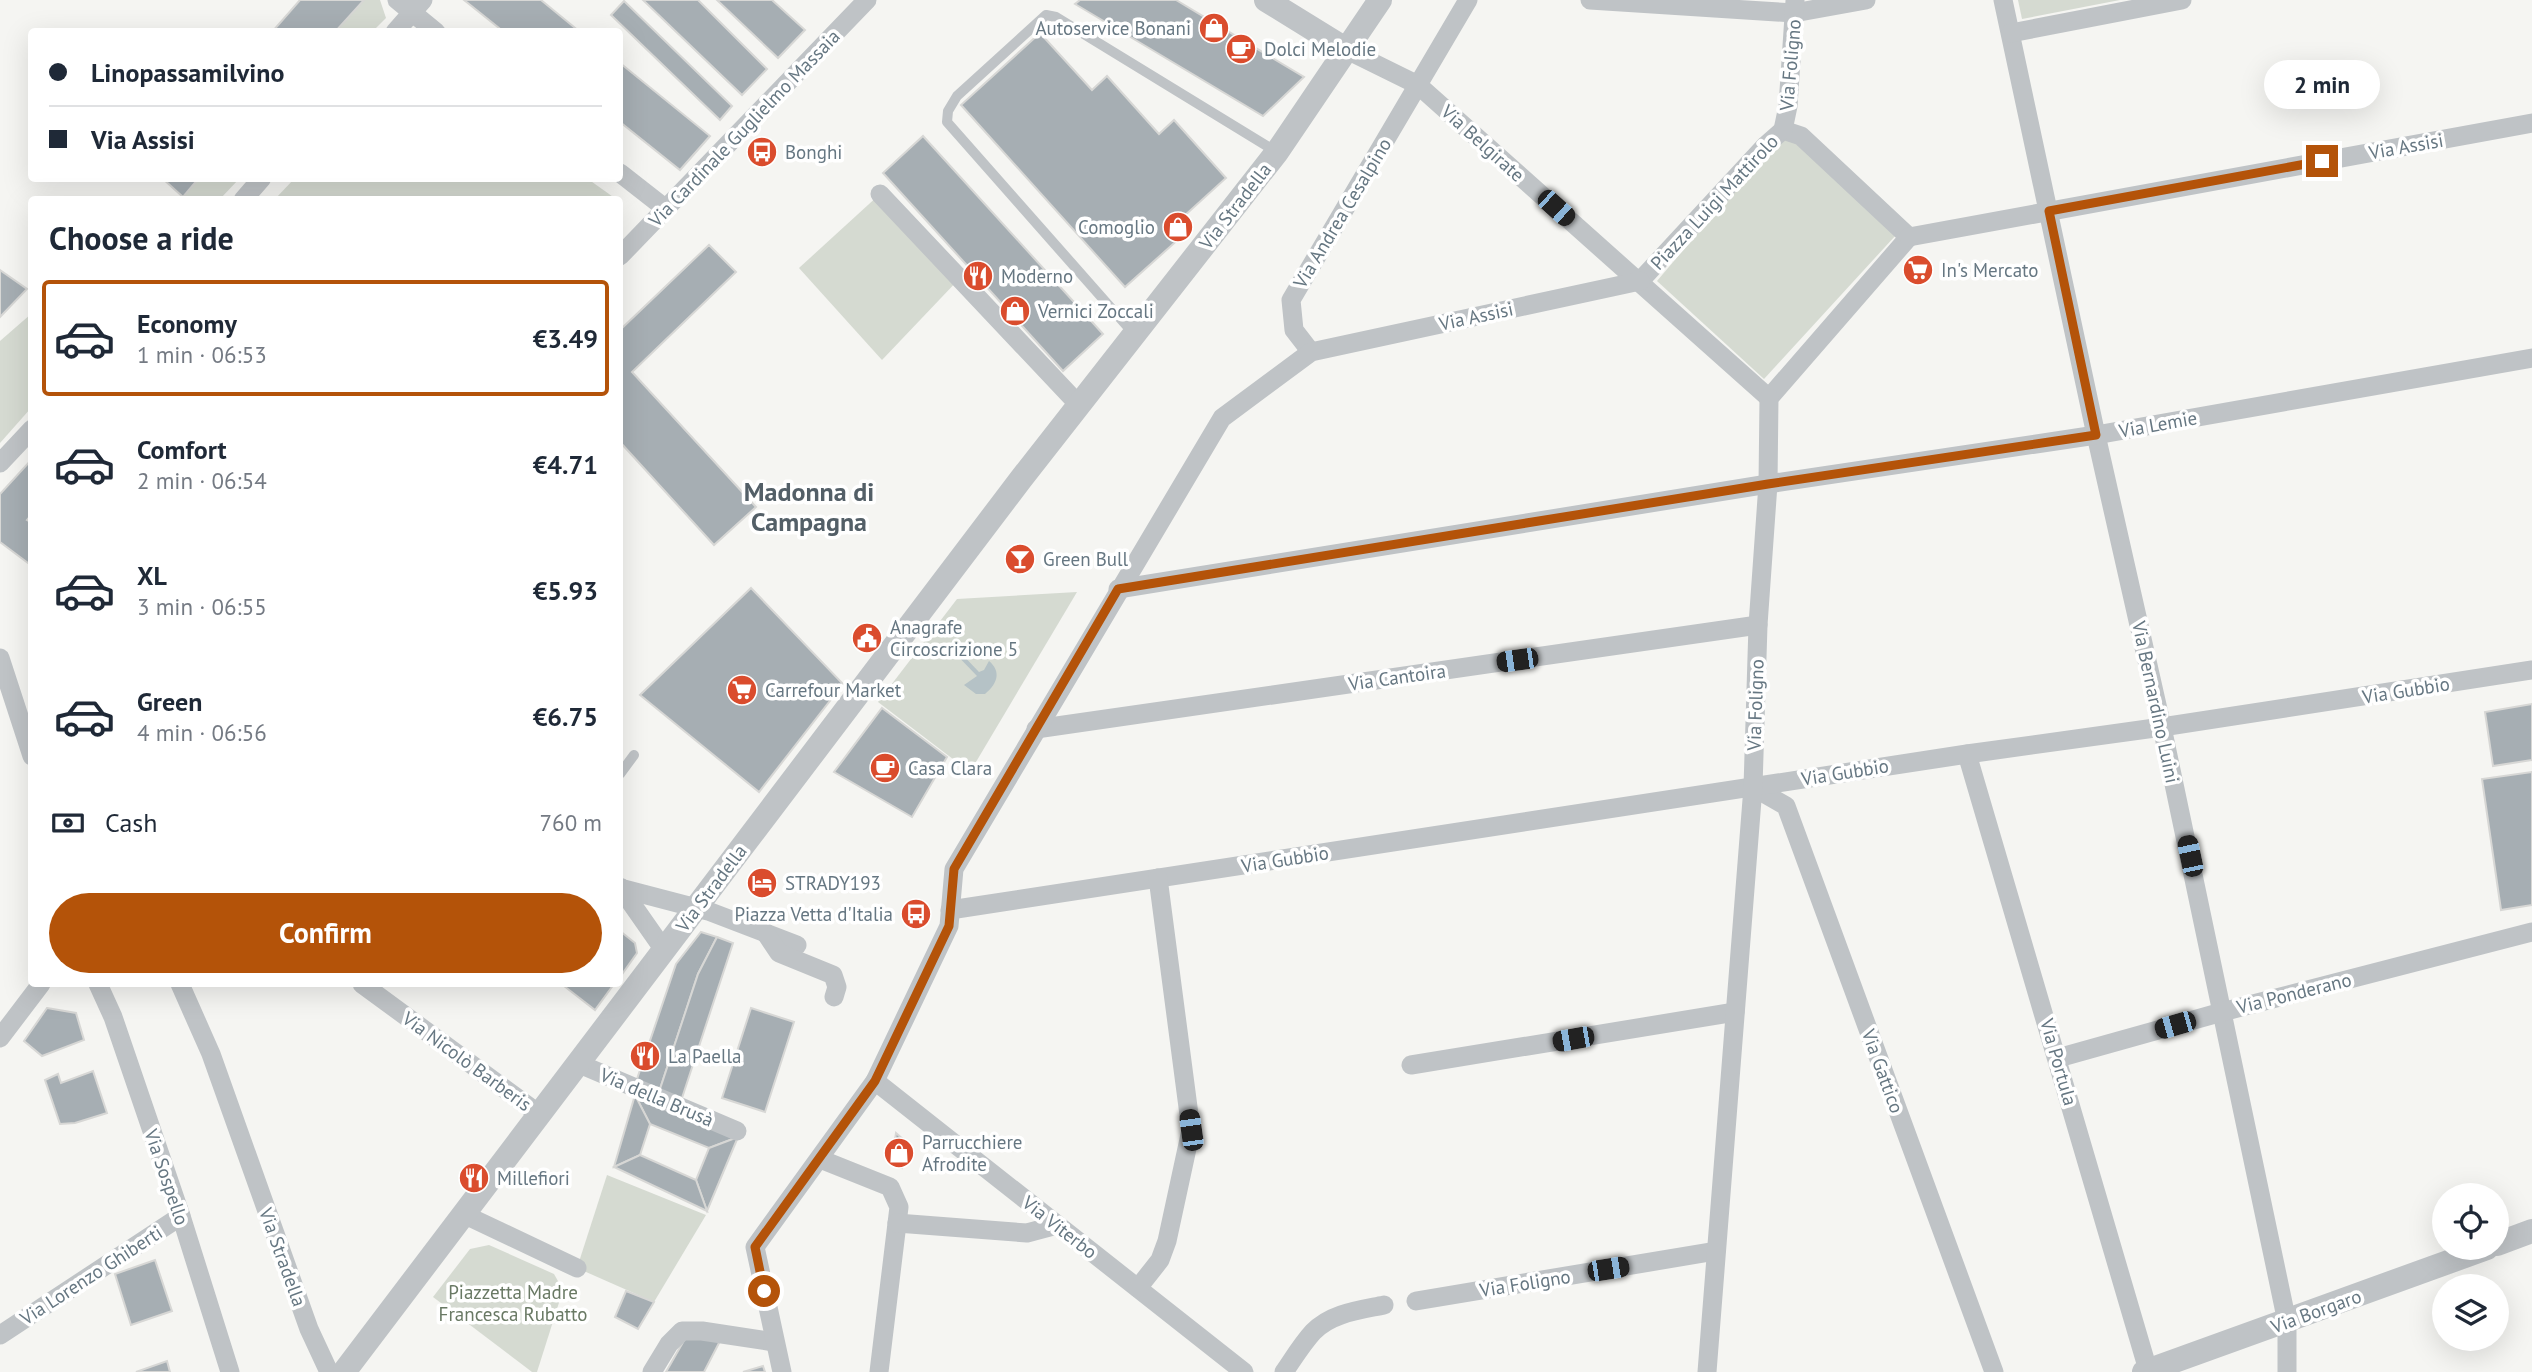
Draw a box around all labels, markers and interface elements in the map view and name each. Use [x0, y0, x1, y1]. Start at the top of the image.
shop icon: Autoservice Bonani [1197, 11, 1231, 45]
place label: Autoservice Bonani [1035, 16, 1191, 40]
street label: Via Foligno [1774, 18, 1806, 113]
street label: Via Cardinale Guglielmo Massaia [643, 24, 845, 232]
cafe icon: Dolci Melodie [1224, 32, 1258, 66]
place label: Dolci Melodie [1264, 37, 1376, 61]
text: Linopassamilvino [91, 56, 284, 89]
callout: 2 min [2264, 60, 2380, 108]
text: 2 min [2294, 70, 2350, 99]
street label: Via Belgirate [1436, 99, 1530, 187]
text: Via Assisi [91, 123, 195, 156]
street label: Via Assisi [2366, 128, 2445, 165]
street label: Piazza Luigi Mattirolo [1645, 129, 1783, 275]
street label: Via Andrea Cesalpino [1287, 134, 1396, 293]
bus stop icon: Bonghi [745, 135, 779, 169]
place label: Bonghi [785, 140, 842, 164]
route end [2306, 145, 2338, 177]
street label: Via Stradella [1193, 158, 1276, 255]
car [1534, 186, 1579, 230]
shop icon: Comoglio [1161, 210, 1195, 244]
place label: Comoglio [1078, 215, 1155, 239]
text: Choose a ride [49, 217, 234, 259]
supermarket icon: In's Mercato [1901, 253, 1935, 287]
place label: In's Mercato [1941, 258, 2039, 282]
restaurant icon: Moderno [961, 259, 995, 293]
place label: Moderno [1001, 264, 1073, 288]
shop icon: Vernici Zoccali [998, 294, 1032, 328]
street label: Via Assisi [1436, 296, 1515, 336]
place label: Vernici Zoccali [1037, 299, 1154, 323]
icon: car [53, 307, 116, 370]
text: Economy [137, 307, 237, 340]
text: €3.49 [533, 322, 598, 355]
text: 1 min · 06:53 [137, 340, 267, 369]
street label: Via Lemie [2116, 405, 2199, 443]
icon: car [53, 433, 116, 496]
text: Comfort [137, 433, 227, 466]
text: €4.71 [533, 448, 598, 481]
text: 2 min · 06:54 [137, 466, 267, 495]
district label: Madonna di Campagna [744, 475, 874, 538]
bar icon: Green Bull [1003, 542, 1037, 576]
place label: Green Bull [1043, 547, 1129, 571]
icon: car [53, 559, 116, 622]
text: XL [137, 559, 167, 592]
text: €5.93 [533, 574, 598, 607]
text: 3 min · 06:55 [137, 592, 267, 621]
place label: Anagrafe Circoscrizione 5 [890, 615, 1018, 661]
street label: Via Bernardino Luini [2127, 618, 2185, 785]
public building icon: Anagrafe Circoscrizione 5 [850, 621, 884, 655]
car [1495, 647, 1540, 673]
street label: Via Cantoira [1346, 658, 1447, 696]
street label: Via Foligno [1741, 659, 1769, 752]
street label: Via Gubbio [2360, 671, 2451, 709]
supermarket icon: Carrefour Market [725, 673, 759, 707]
place label: Carrefour Market [765, 678, 902, 702]
icon: car [53, 685, 116, 748]
text: Green [137, 685, 202, 718]
text: €6.75 [533, 700, 598, 733]
text: 4 min · 06:56 [137, 718, 267, 747]
cafe icon: Casa Clara [868, 751, 902, 785]
street label: Via Gubbio [1799, 753, 1890, 791]
place label: Casa Clara [908, 756, 992, 780]
icon: cash [49, 804, 87, 842]
text: Cash [105, 806, 157, 839]
text: 760 m [540, 808, 602, 837]
car [2176, 833, 2205, 879]
street label: Via Stradella [670, 840, 752, 937]
street label: Via Gubbio [1239, 840, 1330, 878]
hotel icon: STRADY193 [745, 866, 779, 900]
place label: STRADY193 [785, 871, 881, 895]
button: Confirm [49, 893, 602, 973]
bus stop icon: Piazza Vetta d'Italia [899, 897, 933, 931]
place label: Piazza Vetta d'Italia [734, 902, 893, 926]
street label: Via Ponderano [2233, 967, 2354, 1019]
street label: Via Nicolò Barberis [397, 1005, 536, 1116]
car [2152, 1009, 2199, 1041]
street label: Via Portula [2035, 1015, 2083, 1108]
car [1551, 1025, 1596, 1053]
street label: Via Gattico [1856, 1025, 1909, 1116]
restaurant icon: La Paella [628, 1039, 662, 1073]
place label: La Paella [668, 1044, 742, 1068]
street label: Via della Brusà [596, 1062, 717, 1132]
car [1178, 1108, 1205, 1152]
street label: Via Sospello [139, 1125, 195, 1228]
place label: Parrucchiere Afrodite [922, 1130, 1023, 1176]
shop icon: Parrucchiere Afrodite [882, 1136, 916, 1170]
restaurant icon: Millefiori [457, 1161, 491, 1195]
place label: Millefiori [497, 1166, 570, 1190]
map controls [2432, 1183, 2509, 1351]
button: locate [2432, 1183, 2509, 1260]
street label: Via Viterbo [1017, 1190, 1102, 1264]
street label: Via Stradella [254, 1203, 312, 1310]
street label: Via Lorenzo Ghiberti [15, 1220, 167, 1330]
car [1586, 1255, 1631, 1283]
street label: Via Foligno [1477, 1264, 1572, 1302]
button: layers [2432, 1274, 2509, 1351]
route start [748, 1275, 780, 1307]
park label: Piazzetta Madre Francesca Rubatto [439, 1280, 587, 1326]
street label: Via Borgaro [2267, 1284, 2364, 1339]

